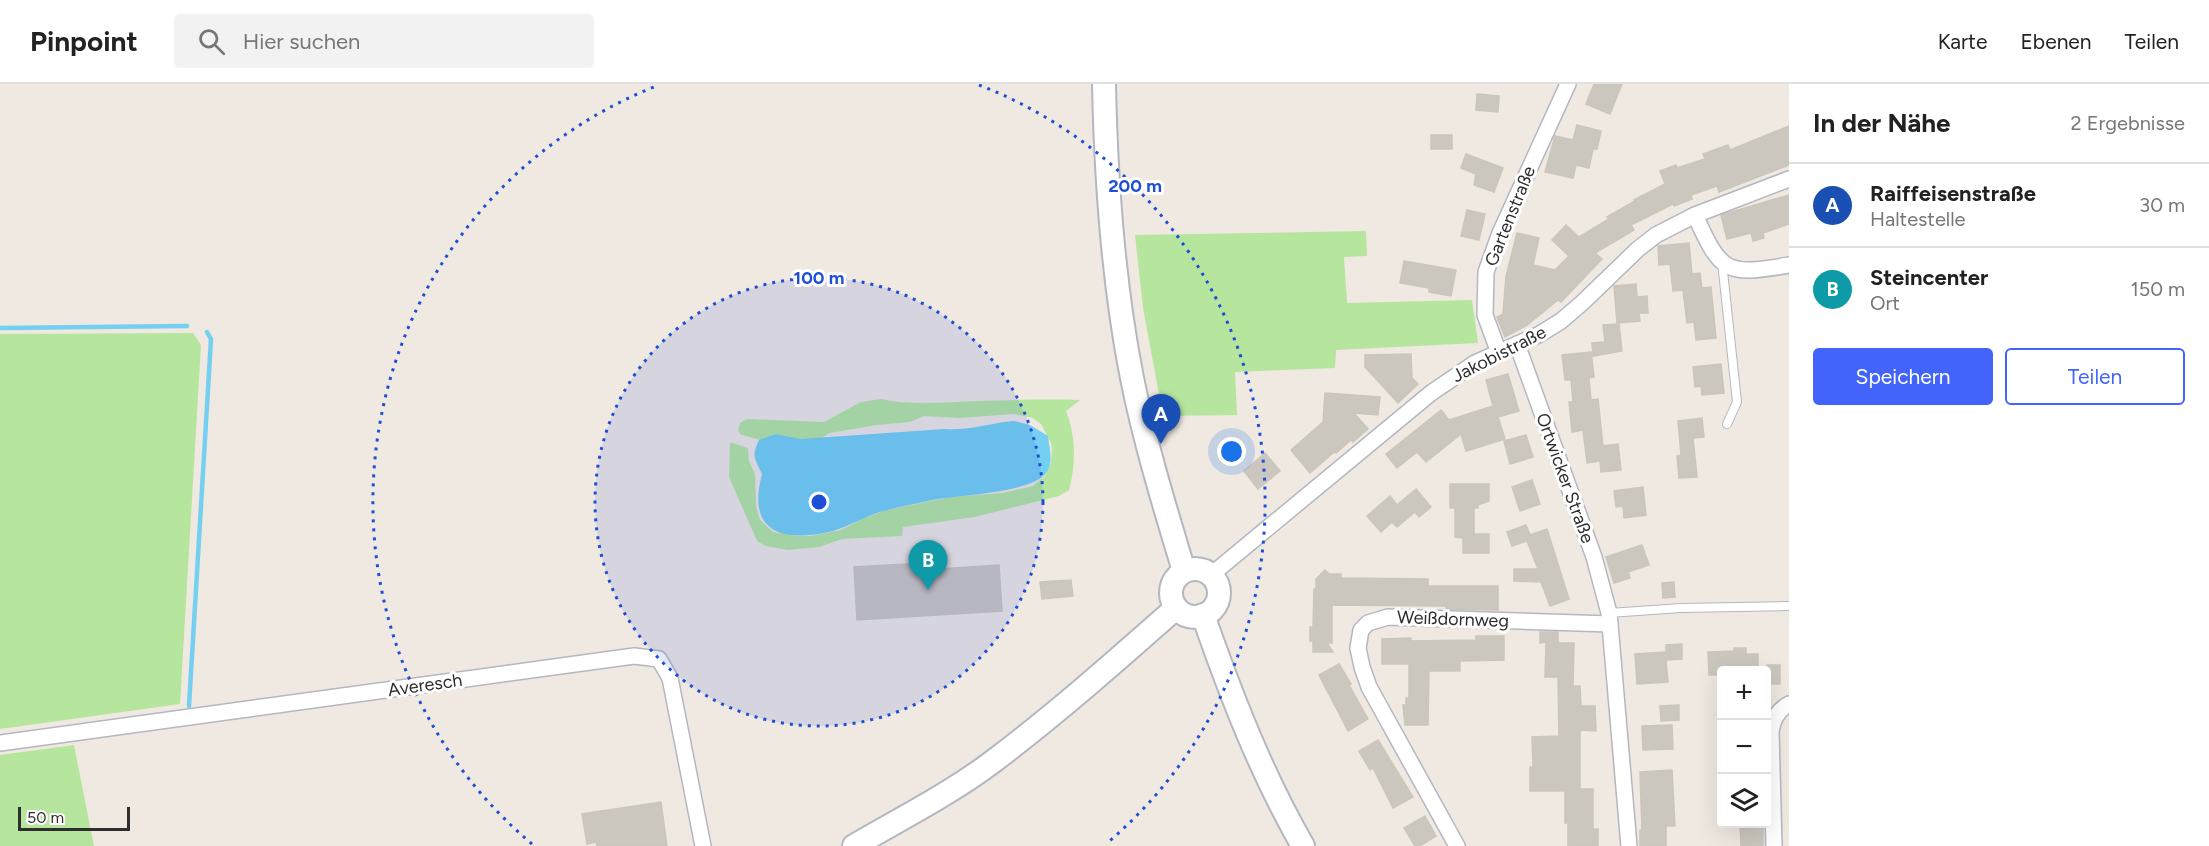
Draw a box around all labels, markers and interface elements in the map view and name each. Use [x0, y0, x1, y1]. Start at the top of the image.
search box [174, 14, 594, 68]
text: Pinpoint [30, 24, 138, 58]
icon: search [195, 25, 228, 58]
text: Hier suchen [243, 28, 360, 55]
text: Karte [1938, 29, 1987, 54]
text: Ebenen [2020, 29, 2092, 54]
text: Teilen [2125, 29, 2179, 54]
text: In der Nähe [1813, 107, 1950, 139]
text: 2 Ergebnisse [2071, 111, 2185, 135]
street label: Gartenstraße [1480, 163, 1540, 269]
text: 200 m [1108, 175, 1162, 197]
text: Raiffeisenstraße [1870, 180, 2036, 207]
text: A [1825, 193, 1840, 217]
text: 30 m [2139, 193, 2185, 217]
text: Haltestelle [1870, 207, 1966, 231]
text: Steincenter [1870, 264, 1988, 291]
text: 100 m [794, 267, 844, 289]
text: B [1826, 277, 1839, 301]
text: 150 m [2130, 277, 2185, 301]
text: Ort [1870, 291, 1900, 315]
street label: Jakobistraße [1448, 321, 1550, 387]
button: Speichern [1813, 348, 1993, 405]
button: Teilen [2005, 348, 2185, 405]
pin: A [1142, 394, 1180, 444]
street label: Ortwicker Straße [1531, 410, 1599, 546]
your location [1217, 437, 1246, 466]
centre of rings [809, 492, 829, 512]
pin: B [908, 540, 948, 590]
street label: Weißdornweg [1397, 606, 1509, 632]
map controls [1717, 666, 1771, 828]
button: + [1717, 666, 1771, 720]
street label: Averesch [386, 669, 464, 701]
button: − [1717, 720, 1771, 774]
button: layers [1717, 774, 1771, 828]
scale bar [18, 804, 130, 832]
text: 50 m [27, 808, 64, 827]

